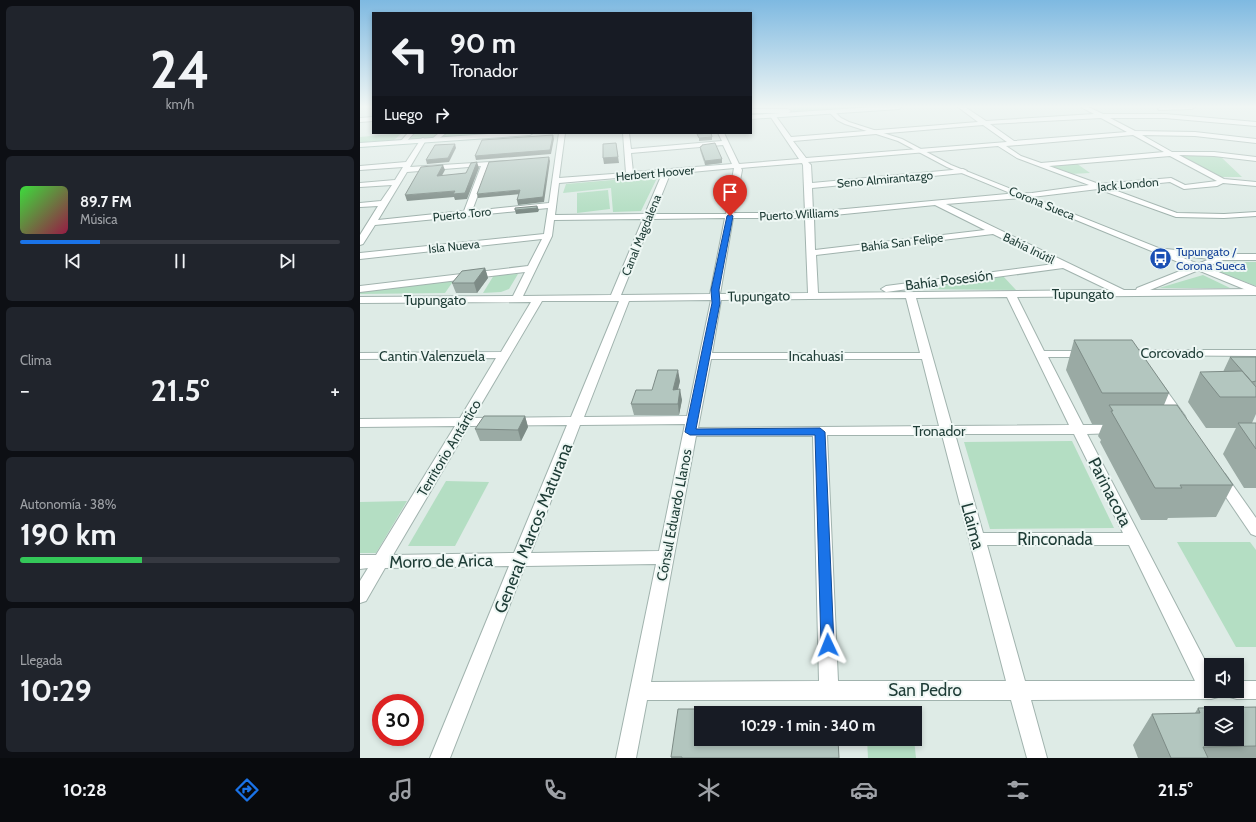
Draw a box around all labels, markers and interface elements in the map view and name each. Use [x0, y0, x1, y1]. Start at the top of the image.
text: 90 m [450, 26, 516, 60]
icon: left [384, 28, 436, 80]
text: 24 [150, 38, 210, 101]
text: Tronador [450, 60, 518, 82]
text: km/h [166, 96, 194, 112]
icon: right [431, 104, 453, 126]
text: Luego [384, 106, 423, 124]
street label: Herbert Hoover [615, 162, 695, 184]
street label: Seno Almirantazgo [836, 167, 934, 191]
street label: Jack London [1096, 174, 1160, 194]
pin [713, 175, 747, 216]
icon: arrive [719, 181, 741, 203]
street label: Corona Sueca [1007, 183, 1077, 223]
street label: Canal Magdalena [618, 192, 664, 278]
text: 89.7 FM [80, 193, 132, 211]
street label: Puerto Toro [432, 203, 492, 225]
street label: Puerto Williams [759, 204, 839, 224]
text: Música [80, 211, 118, 227]
street label: Bahía Inútil [1001, 229, 1058, 267]
street label: Bahía San Felipe [860, 230, 944, 254]
street label: Isla Nueva [428, 236, 481, 256]
place label: Tupungato / Corona Sueca [1176, 244, 1246, 273]
bus stop icon: Tupungato / Corona Sueca [1147, 245, 1173, 271]
icon: previous [62, 250, 84, 272]
icon: pause [169, 250, 191, 272]
icon: next [276, 250, 298, 272]
street label: Bahía Posesión [904, 266, 994, 294]
street label: Tupungato [1052, 285, 1115, 303]
street label: Tupungato [728, 286, 791, 306]
street label: Tupungato [404, 291, 467, 309]
street label: Corcovado [1140, 344, 1204, 362]
street label: Cantin Valenzuela [379, 347, 485, 365]
street label: Incahuasi [789, 347, 843, 365]
text: Clima [20, 352, 51, 368]
text: 21.5° [151, 372, 209, 409]
text: − [20, 377, 30, 404]
text: + [330, 377, 340, 404]
street label: Territorio Antártico [413, 396, 485, 500]
street label: Tronador [913, 422, 966, 440]
street label: General Marcos Maturana [490, 439, 577, 616]
street label: Cónsul Eduardo Llanos [652, 447, 696, 583]
street label: Parinacota [1084, 454, 1136, 531]
text: Autonomía · 38% [20, 496, 117, 512]
street label: Llaima [957, 501, 989, 552]
text: 190 km [20, 516, 116, 553]
street label: Rinconada [1017, 529, 1094, 549]
street label: Morro de Arica [389, 550, 494, 572]
position arrow [807, 624, 849, 666]
text: Llegada [20, 652, 62, 668]
map controls [1204, 658, 1244, 746]
button: sound [1204, 658, 1244, 698]
text: 10:29 [20, 672, 92, 709]
street label: San Pedro [888, 680, 962, 700]
speed limit sign: 30 [372, 694, 424, 746]
button: layers [1204, 706, 1244, 746]
text: 10:29 · 1 min · 340 m [741, 717, 875, 735]
icon: directions [233, 776, 261, 804]
icon: music [387, 776, 415, 804]
icon: phone [541, 776, 569, 804]
icon: climate [695, 776, 723, 804]
icon: car [850, 776, 878, 804]
icon: filters [1004, 776, 1032, 804]
text: 10:28 [63, 779, 107, 801]
text: 21.5° [1158, 779, 1193, 801]

